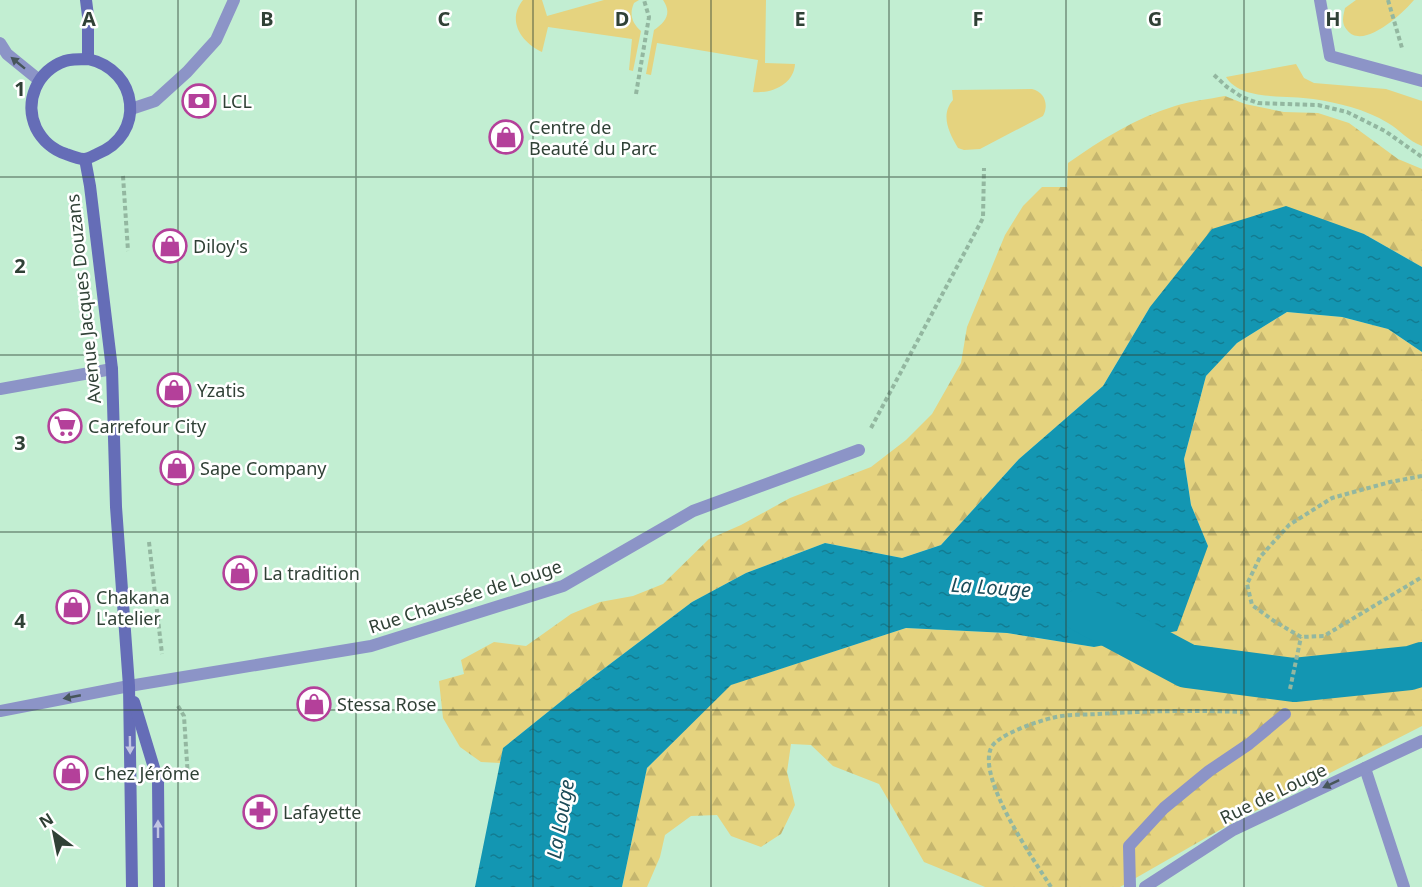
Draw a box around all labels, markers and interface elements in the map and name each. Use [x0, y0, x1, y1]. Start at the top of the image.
text: A [82, 5, 96, 32]
text: B [260, 5, 274, 32]
text: C [438, 5, 451, 32]
text: D [615, 5, 629, 32]
text: E [794, 5, 806, 32]
text: F [973, 5, 983, 32]
text: G [1148, 5, 1162, 32]
text: H [1325, 5, 1341, 32]
one-way arrow [11, 57, 26, 69]
text: 1 [14, 75, 26, 102]
bank icon: LCL [181, 83, 217, 119]
place label: LCL [222, 89, 252, 113]
place label: Centre de Beauté du Parc [529, 115, 657, 160]
shop icon: Centre de Beauté du Parc [488, 119, 524, 155]
street label: Avenue Jacques Douzans [60, 193, 106, 405]
shop icon: Diloy's [152, 228, 188, 264]
place label: Diloy's [193, 234, 248, 258]
text: 2 [14, 252, 26, 279]
shop icon: Yzatis [156, 372, 192, 408]
place label: Yzatis [197, 378, 245, 402]
supermarket icon: Carrefour City [47, 408, 83, 444]
place label: Carrefour City [88, 414, 207, 438]
text: 3 [14, 429, 26, 456]
shop icon: Sape Company [159, 450, 195, 486]
place label: Sape Company [200, 456, 327, 480]
street label: Rue Chaussée de Louge [365, 553, 565, 639]
shop icon: La tradition [222, 555, 258, 591]
place label: La tradition [263, 561, 360, 585]
water label: La Louge [950, 571, 1032, 603]
place label: Chakana L'atelier [96, 585, 170, 630]
shop icon: Chakana L'atelier [55, 589, 91, 625]
text: 4 [14, 607, 26, 634]
shop icon: Stessa Rose [296, 686, 332, 722]
place label: Stessa Rose [337, 692, 436, 716]
one-way arrow [62, 693, 81, 702]
one-way arrow [125, 735, 135, 754]
shop icon: Chez Jérôme [53, 755, 89, 791]
street label: Rue de Louge [1216, 757, 1330, 829]
place label: Chez Jérôme [94, 761, 200, 785]
water label: La Louge [540, 777, 580, 861]
one-way arrow [1322, 779, 1340, 789]
pharmacy icon: Lafayette [242, 794, 278, 830]
place label: Lafayette [283, 800, 361, 824]
north arrow [24, 803, 84, 863]
text: N [35, 808, 57, 833]
one-way arrow [153, 819, 163, 838]

